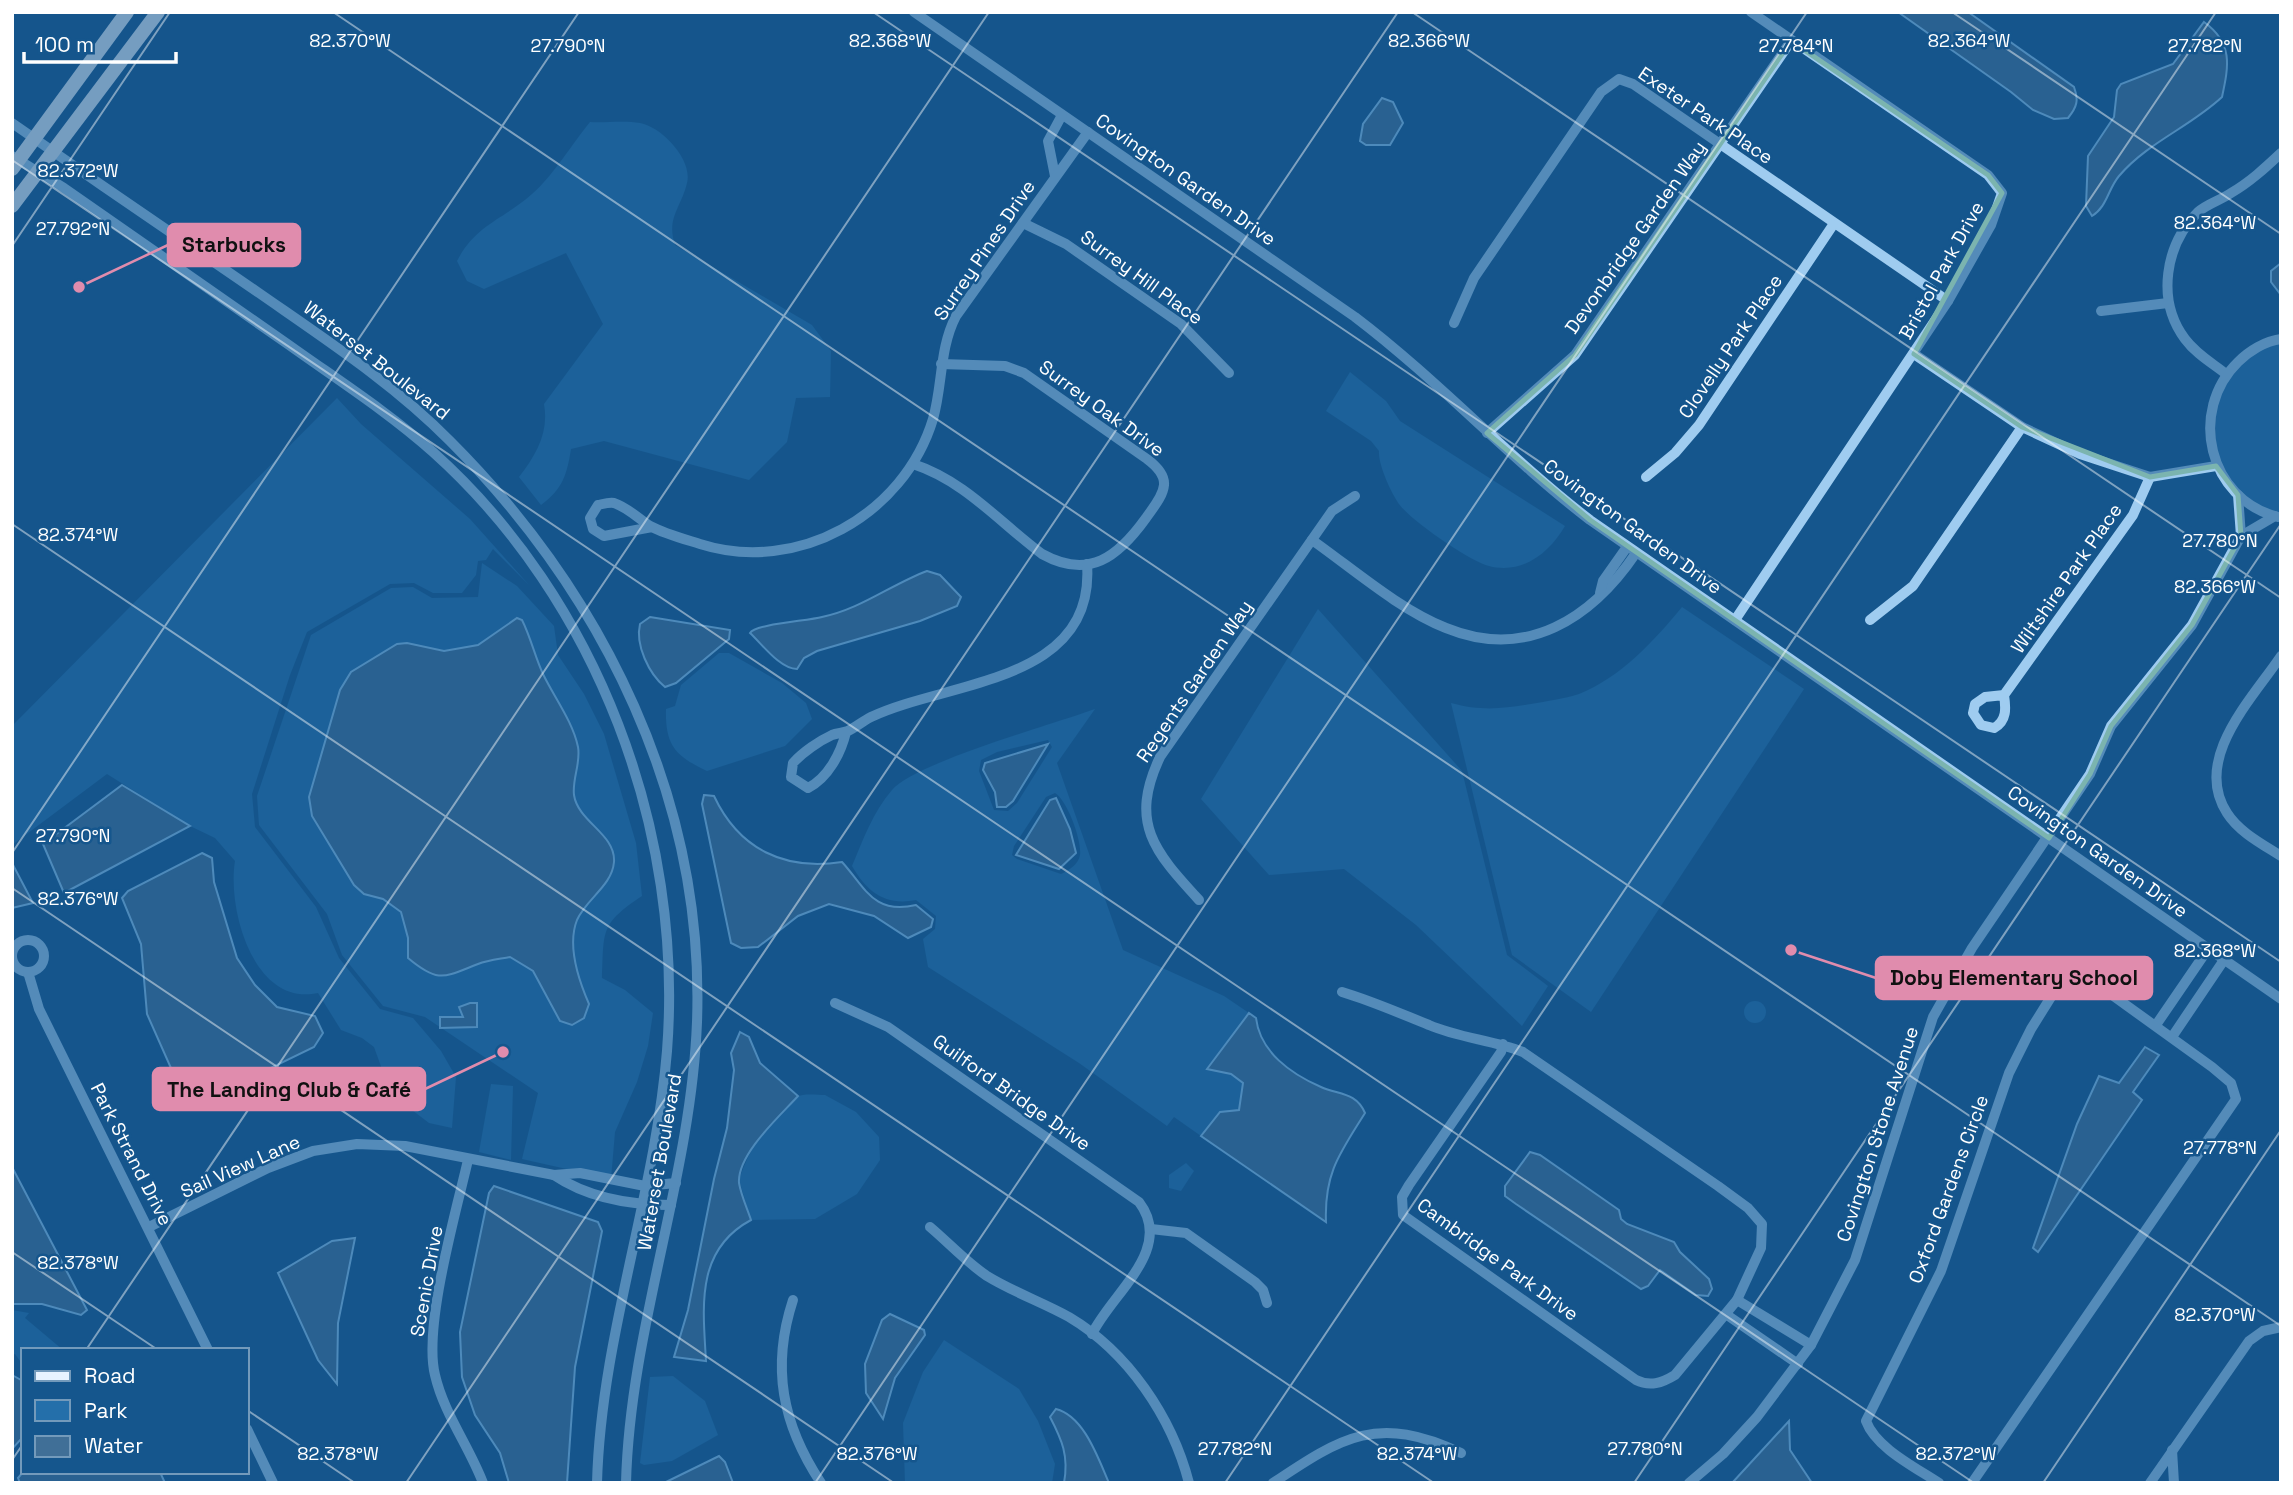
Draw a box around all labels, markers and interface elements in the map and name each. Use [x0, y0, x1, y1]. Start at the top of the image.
scale bar [24, 21, 177, 65]
text: 82.370°W [309, 29, 391, 52]
text: 82.368°W [849, 29, 931, 52]
text: 82.366°W [1388, 29, 1470, 52]
text: 82.364°W [1928, 29, 2010, 52]
text: 100 m [35, 31, 94, 58]
text: 27.790°N [530, 34, 606, 57]
text: 27.784°N [1759, 34, 1833, 57]
text: 27.782°N [2168, 34, 2242, 57]
street label: Exeter Park Place [1633, 61, 1778, 170]
street label: Covington Garden Drive [1091, 108, 1281, 251]
street label: Devonbridge Garden Way [1559, 136, 1712, 339]
text: 82.372°W [38, 159, 119, 182]
street label: Surrey Pines Drive [928, 175, 1041, 325]
street label: Bristol Park Drive [1893, 197, 1990, 344]
text: 82.364°W [2174, 211, 2256, 234]
text: 27.792°N [36, 217, 110, 240]
callout: Starbucks [168, 224, 300, 266]
street label: Surrey Hill Place [1075, 224, 1208, 330]
text: Starbucks [182, 231, 286, 258]
street label: Clovelly Park Place [1673, 269, 1788, 423]
street label: Waterset Boulevard [298, 295, 455, 425]
street label: Surrey Oak Drive [1034, 354, 1169, 462]
street label: Covington Garden Drive [1538, 453, 1727, 600]
street label: Wiltshire Park Place [2005, 498, 2128, 658]
text: 82.374°W [38, 523, 118, 546]
text: 27.780°N [2182, 529, 2258, 552]
text: 82.366°W [2174, 575, 2256, 598]
street label: Regents Garden Way [1131, 595, 1258, 767]
street label: Covington Garden Drive [2003, 780, 2193, 923]
text: 27.790°N [35, 824, 111, 847]
text: 82.376°W [37, 887, 119, 910]
text: 82.368°W [2174, 939, 2256, 962]
callout: Doby Elementary School [1876, 957, 2152, 999]
text: Doby Elementary School [1890, 964, 2138, 991]
street label: Covington Stone Avenue [1831, 1023, 1924, 1245]
street label: Guilford Bridge Drive [928, 1028, 1096, 1156]
callout: The Landing Club & Café [153, 1068, 425, 1110]
street label: Waterset Boulevard [632, 1072, 687, 1253]
text: The Landing Club & Café [167, 1076, 411, 1103]
street label: Park Strand Drive [85, 1079, 178, 1230]
street label: Oxford Gardens Circle [1903, 1091, 1994, 1287]
street label: Sail View Lane [177, 1129, 304, 1204]
text: 27.778°N [2183, 1136, 2257, 1159]
street label: Cambridge Park Drive [1412, 1192, 1584, 1327]
street label: Scenic Drive [404, 1224, 449, 1339]
text: 82.378°W [37, 1251, 119, 1274]
text: 82.370°W [2174, 1303, 2256, 1326]
legend [21, 1348, 248, 1474]
text: Road [84, 1362, 136, 1389]
text: Park [84, 1397, 128, 1424]
text: Water [84, 1432, 143, 1459]
text: 27.782°N [1198, 1437, 1272, 1460]
text: 27.780°N [1607, 1437, 1683, 1460]
text: 82.378°W [297, 1442, 379, 1465]
text: 82.376°W [836, 1442, 918, 1465]
text: 82.374°W [1377, 1442, 1457, 1465]
text: 82.372°W [1916, 1442, 1997, 1465]

